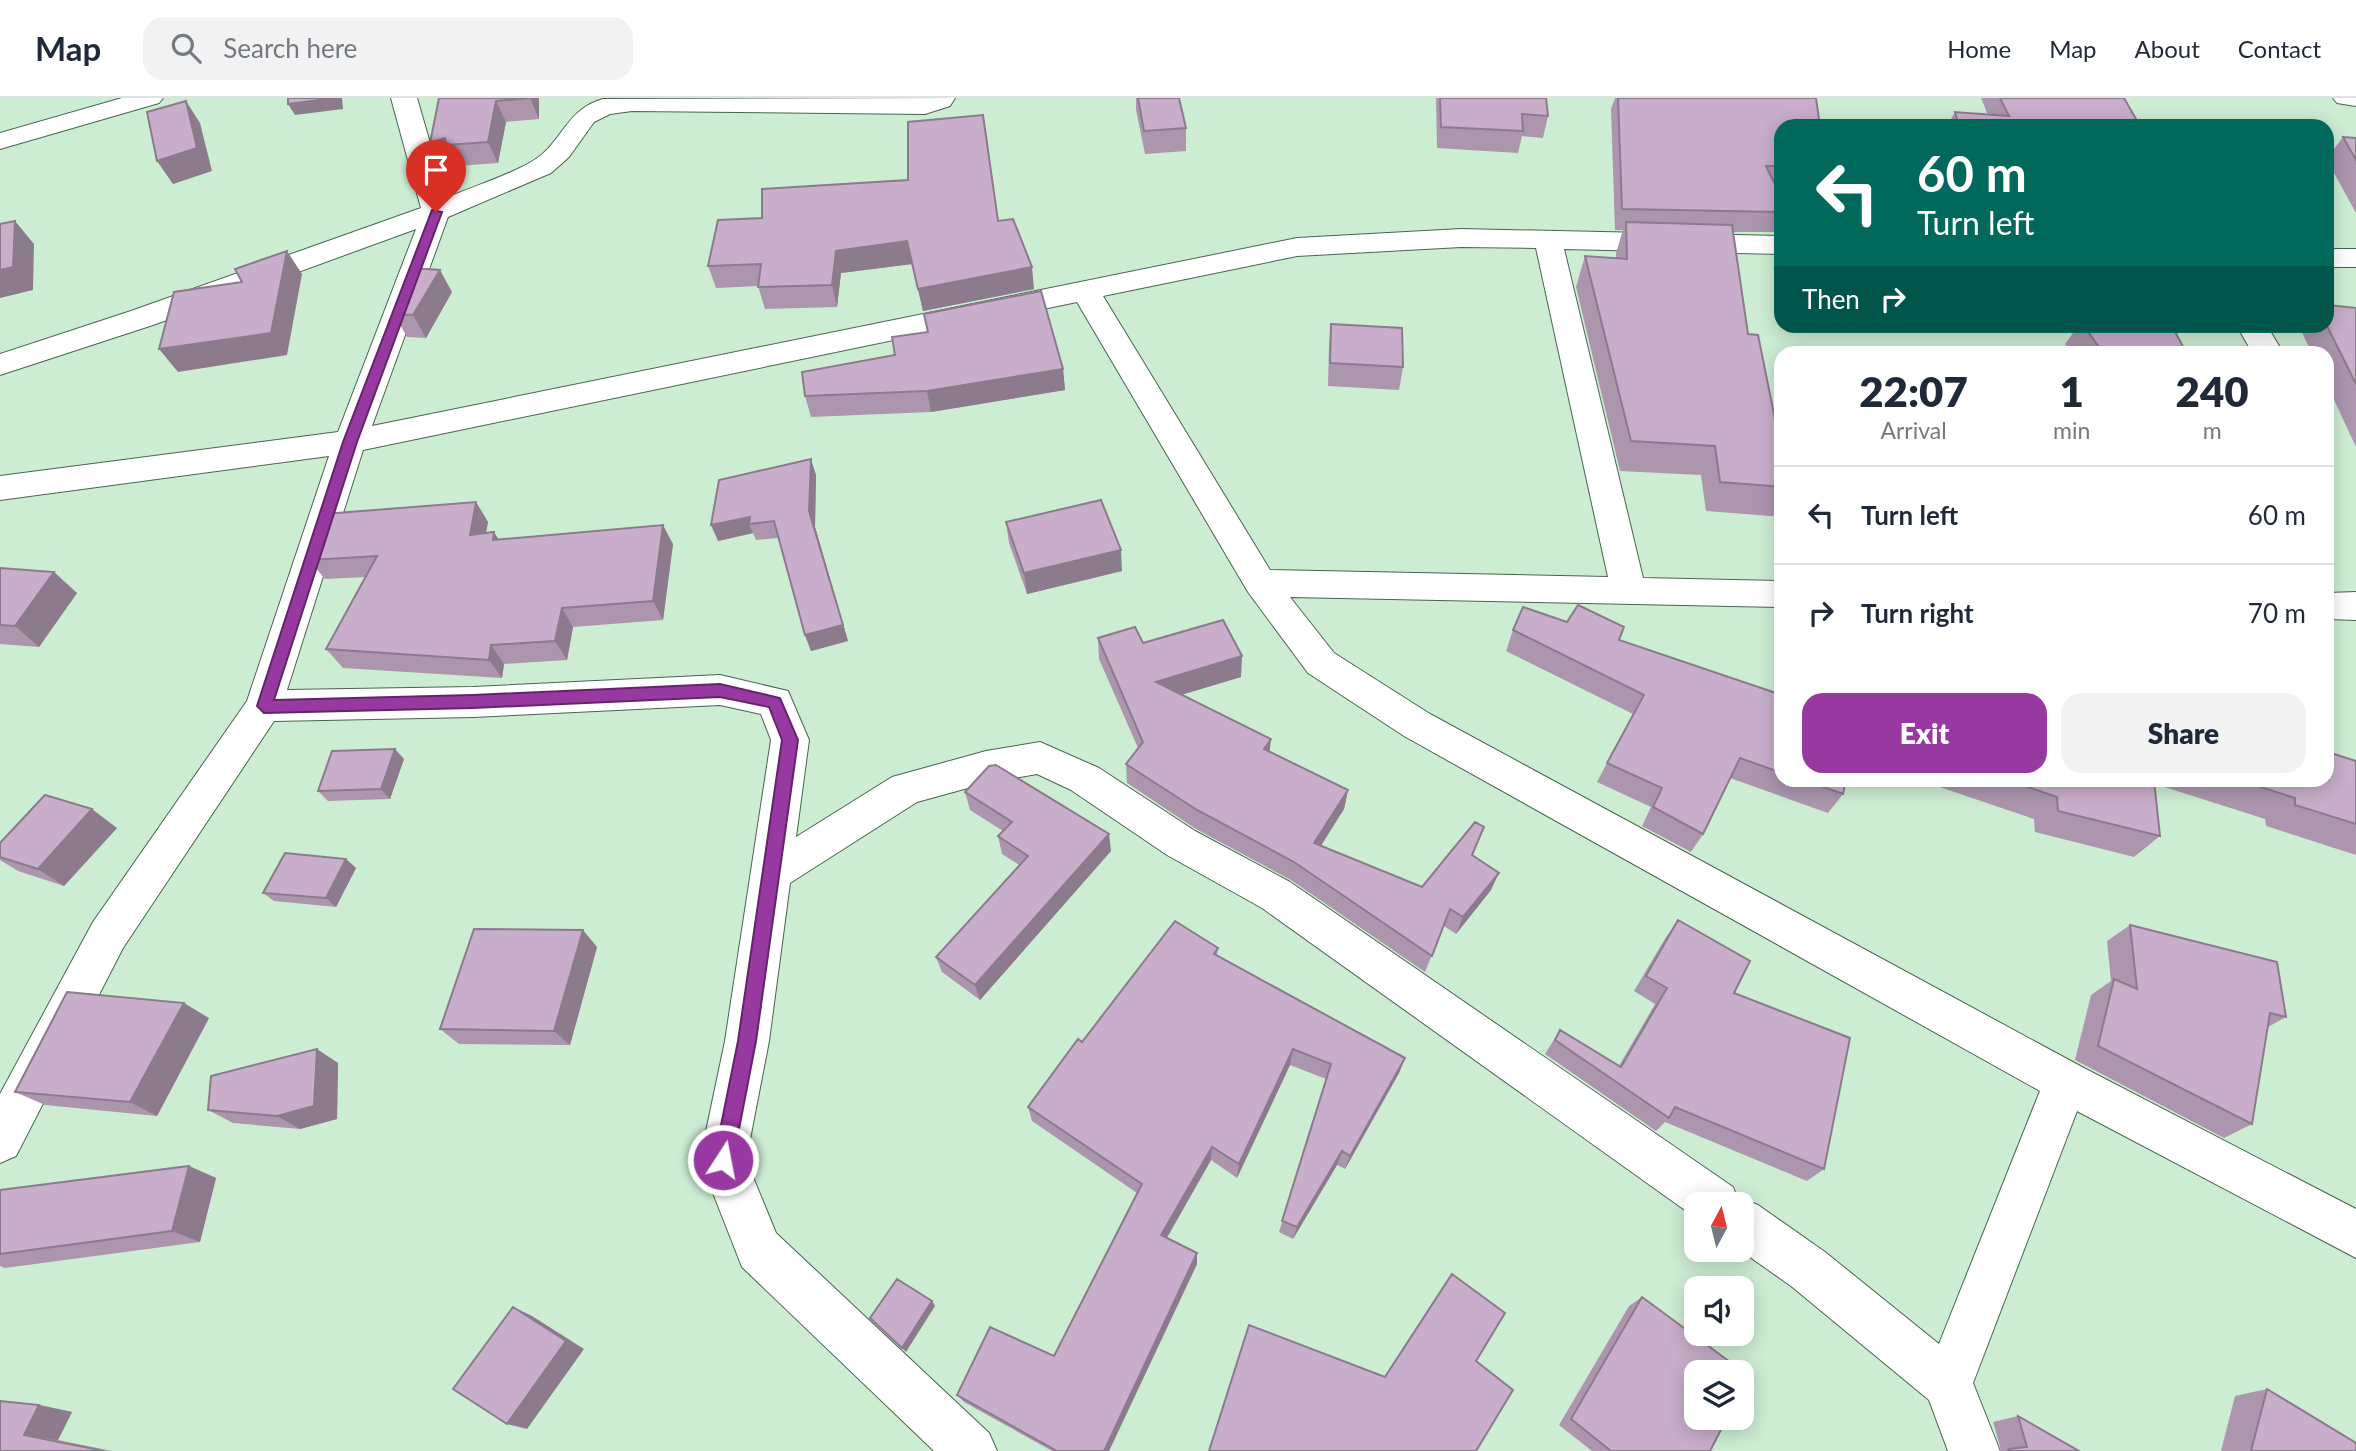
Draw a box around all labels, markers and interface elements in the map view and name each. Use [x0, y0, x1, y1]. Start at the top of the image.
search box [143, 17, 633, 80]
text: Map [35, 28, 101, 68]
icon: search [167, 29, 205, 67]
text: Search here [223, 32, 357, 64]
text: Home [1947, 34, 2011, 63]
text: Map [2049, 34, 2097, 63]
text: About [2135, 34, 2200, 63]
text: Contact [2238, 34, 2321, 63]
pin [406, 140, 466, 212]
text: 60 m [1917, 144, 2027, 202]
icon: left [1802, 147, 1893, 238]
icon: arrive [417, 151, 455, 189]
text: Turn left [1917, 203, 2034, 242]
icon: right [1874, 280, 1912, 318]
text: Then [1802, 283, 1860, 315]
text: 22:07 [1859, 366, 1968, 416]
text: 1 [2060, 366, 2084, 416]
text: 240 [2176, 366, 2249, 416]
text: Arrival [1880, 416, 1947, 444]
text: min [2053, 416, 2090, 444]
text: m [2203, 416, 2222, 444]
icon: left [1802, 496, 1840, 534]
text: Turn left [1861, 499, 1958, 531]
text: 60 m [2248, 499, 2306, 531]
icon: right [1802, 594, 1840, 632]
text: Turn right [1861, 597, 1974, 629]
text: 70 m [2248, 597, 2306, 629]
button: Exit [1802, 693, 2047, 773]
button: Share [2061, 693, 2306, 773]
position arrow [686, 1123, 760, 1197]
north arrow [1684, 1192, 1754, 1262]
map controls [1684, 1192, 1754, 1430]
button: sound [1684, 1276, 1754, 1346]
button: layers [1684, 1360, 1754, 1430]

